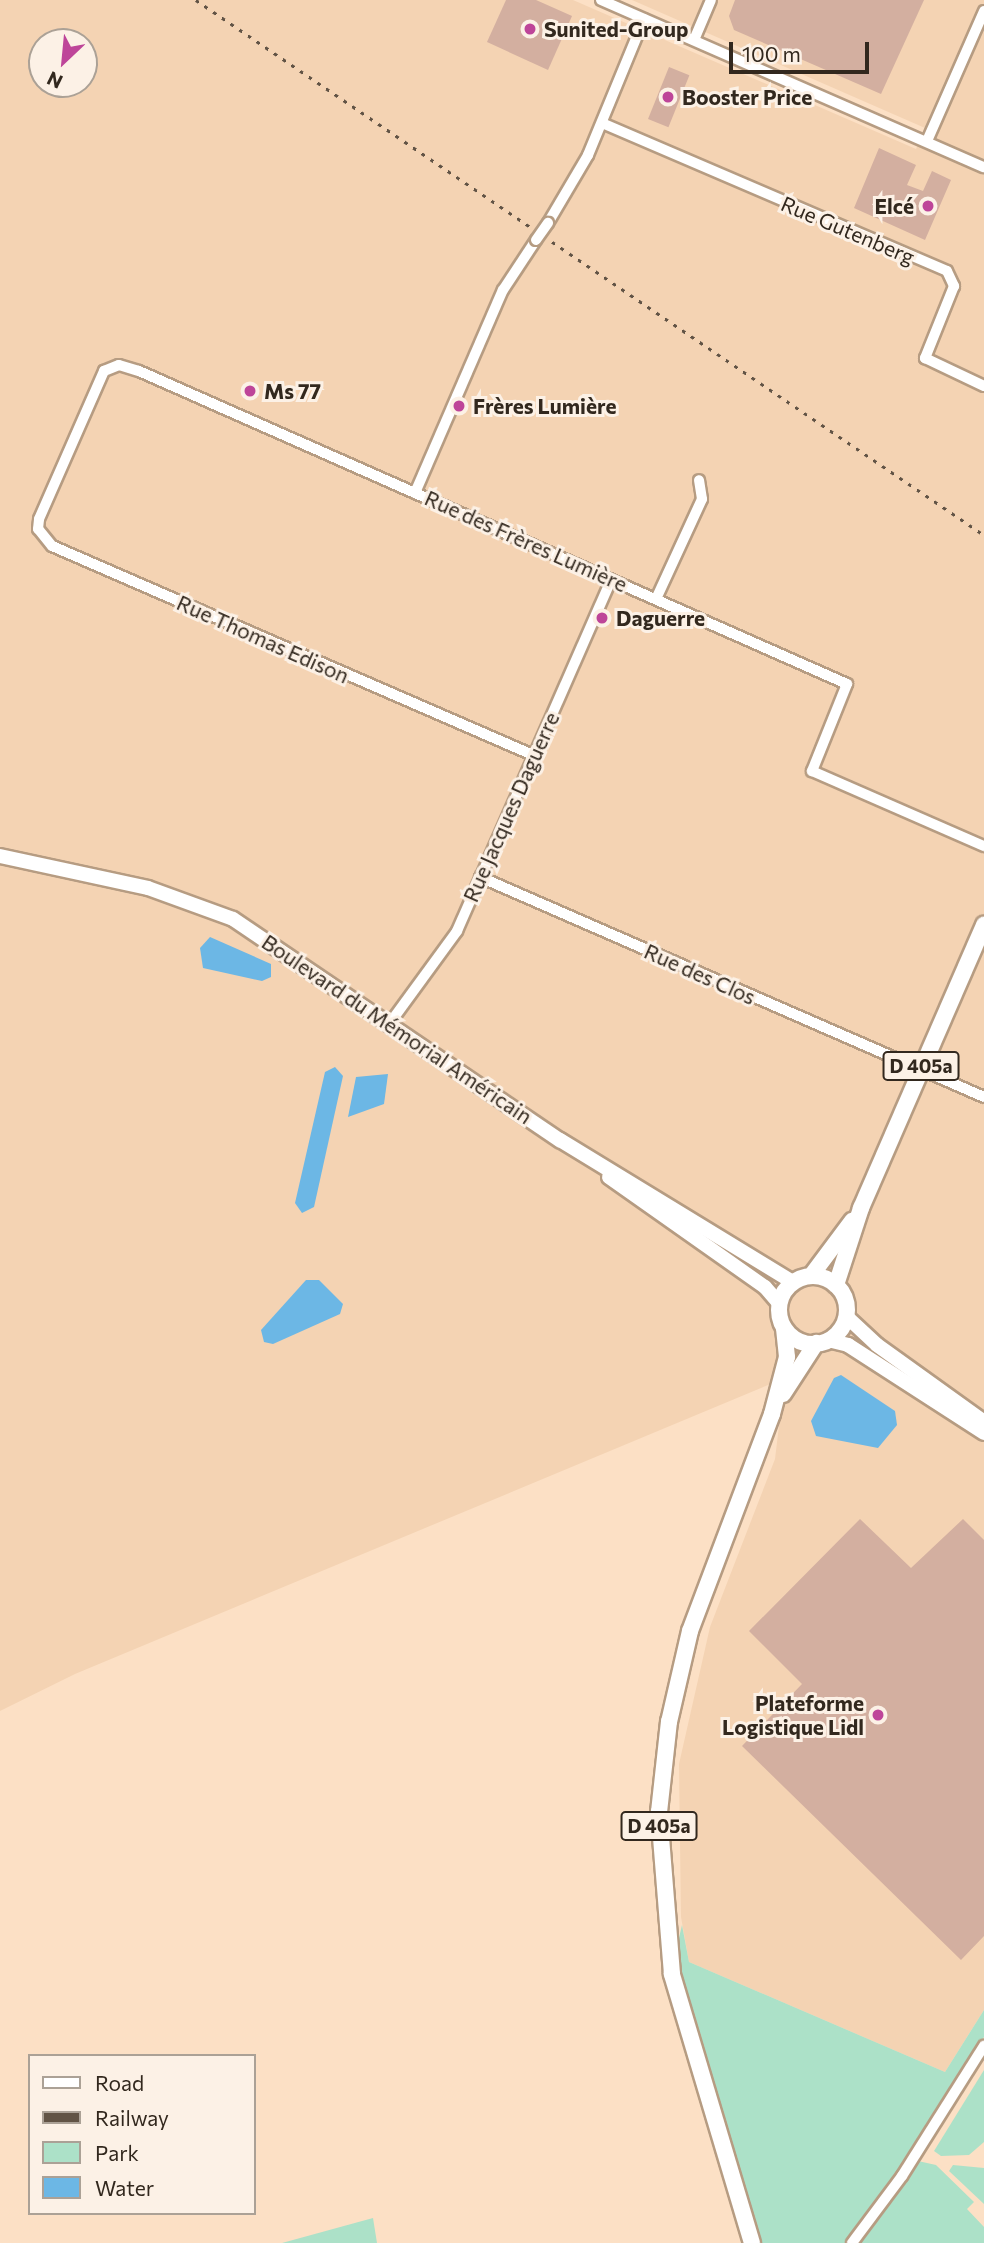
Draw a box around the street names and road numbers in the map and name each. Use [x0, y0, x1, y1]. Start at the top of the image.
street label: Rue Gutenberg [777, 191, 919, 269]
street label: Rue des Frères Lumière [421, 485, 631, 597]
street label: Rue Thomas Edison [173, 590, 353, 688]
street label: Rue Jacques Daguerre [458, 708, 564, 906]
street label: Boulevard du Mémorial Américain [257, 929, 537, 1129]
street label: Rue des Clos [640, 938, 760, 1010]
road number: D 405a [883, 1050, 960, 1082]
road number: D 405a [620, 1810, 698, 1842]

